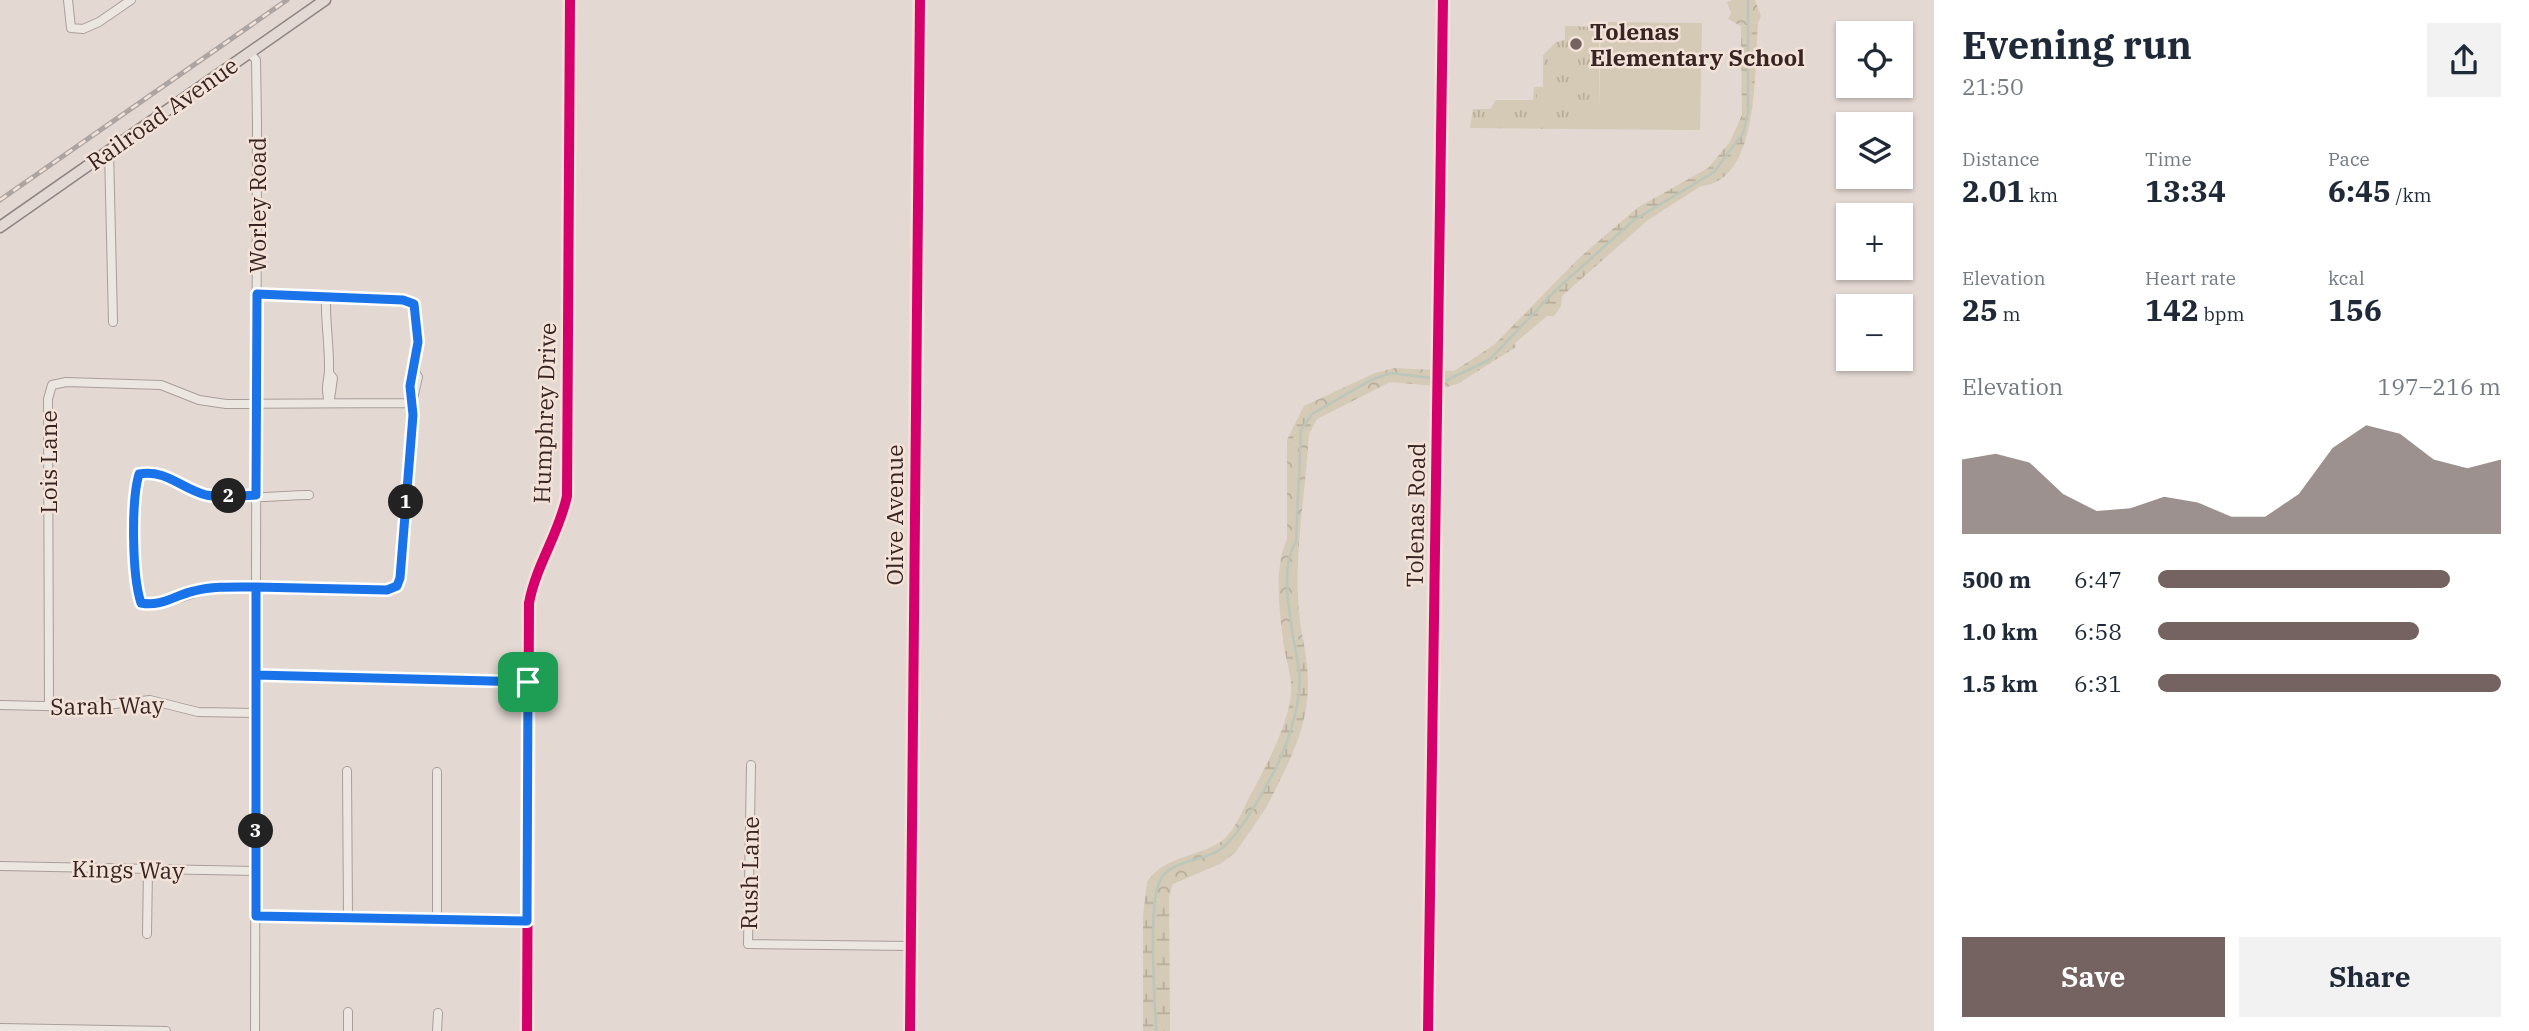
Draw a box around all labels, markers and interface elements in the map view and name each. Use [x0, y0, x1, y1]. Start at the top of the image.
place label: Tolenas Elementary School [1590, 16, 1805, 72]
text: Evening run [1962, 20, 2192, 69]
map controls [1836, 21, 1913, 371]
button: locate [1836, 21, 1913, 98]
button: share [2427, 23, 2501, 97]
marker: Tolenas Elementary School [1568, 36, 1584, 52]
street label: Railroad Avenue [80, 50, 244, 176]
text: 21:50 [1962, 71, 2024, 101]
button: layers [1836, 112, 1913, 189]
street label: Worley Road [242, 137, 272, 273]
text: Distance [1962, 147, 2040, 171]
text: Time [2145, 147, 2192, 171]
text: Pace [2328, 147, 2370, 171]
text: 2.01 [1962, 171, 2024, 210]
text: 13:34 [2145, 171, 2226, 210]
text: 6:45 [2328, 171, 2391, 210]
text: km [2024, 183, 2058, 207]
text: /km [2391, 183, 2432, 207]
button: + [1836, 203, 1913, 280]
text: Elevation [1962, 266, 2046, 290]
text: Heart rate [2145, 266, 2236, 290]
text: kcal [2328, 266, 2365, 290]
text: 25 [1962, 290, 1998, 329]
text: 142 [2145, 290, 2199, 329]
text: 156 [2328, 290, 2382, 329]
button: − [1836, 294, 1913, 371]
text: m [1998, 302, 2021, 326]
text: bpm [2199, 302, 2245, 326]
street label: Humphrey Drive [526, 322, 562, 504]
text: Elevation [1962, 371, 2063, 401]
text: 197–216 m [2377, 371, 2501, 401]
street label: Lois Lane [33, 410, 63, 514]
street label: Tolenas Road [1399, 442, 1431, 588]
street label: Olive Avenue [879, 444, 909, 586]
pin: 2 [212, 478, 246, 514]
text: 2 [223, 483, 234, 507]
pin: 1 [388, 484, 424, 520]
text: 1 [400, 489, 411, 513]
text: 500 m [1962, 564, 2031, 594]
text: 6:47 [2074, 564, 2122, 594]
text: 1.0 km [1962, 616, 2038, 646]
text: 6:58 [2074, 616, 2122, 646]
pin [498, 652, 558, 712]
icon: arrive [509, 663, 547, 701]
text: 1.5 km [1962, 668, 2038, 698]
text: 6:31 [2074, 668, 2122, 698]
street label: Sarah Way [50, 689, 165, 721]
pin: 3 [238, 814, 274, 848]
street label: Rush Lane [733, 816, 765, 930]
text: 3 [250, 818, 261, 842]
street label: Kings Way [71, 853, 185, 885]
button: Save [1962, 937, 2225, 1017]
button: Share [2239, 937, 2501, 1017]

